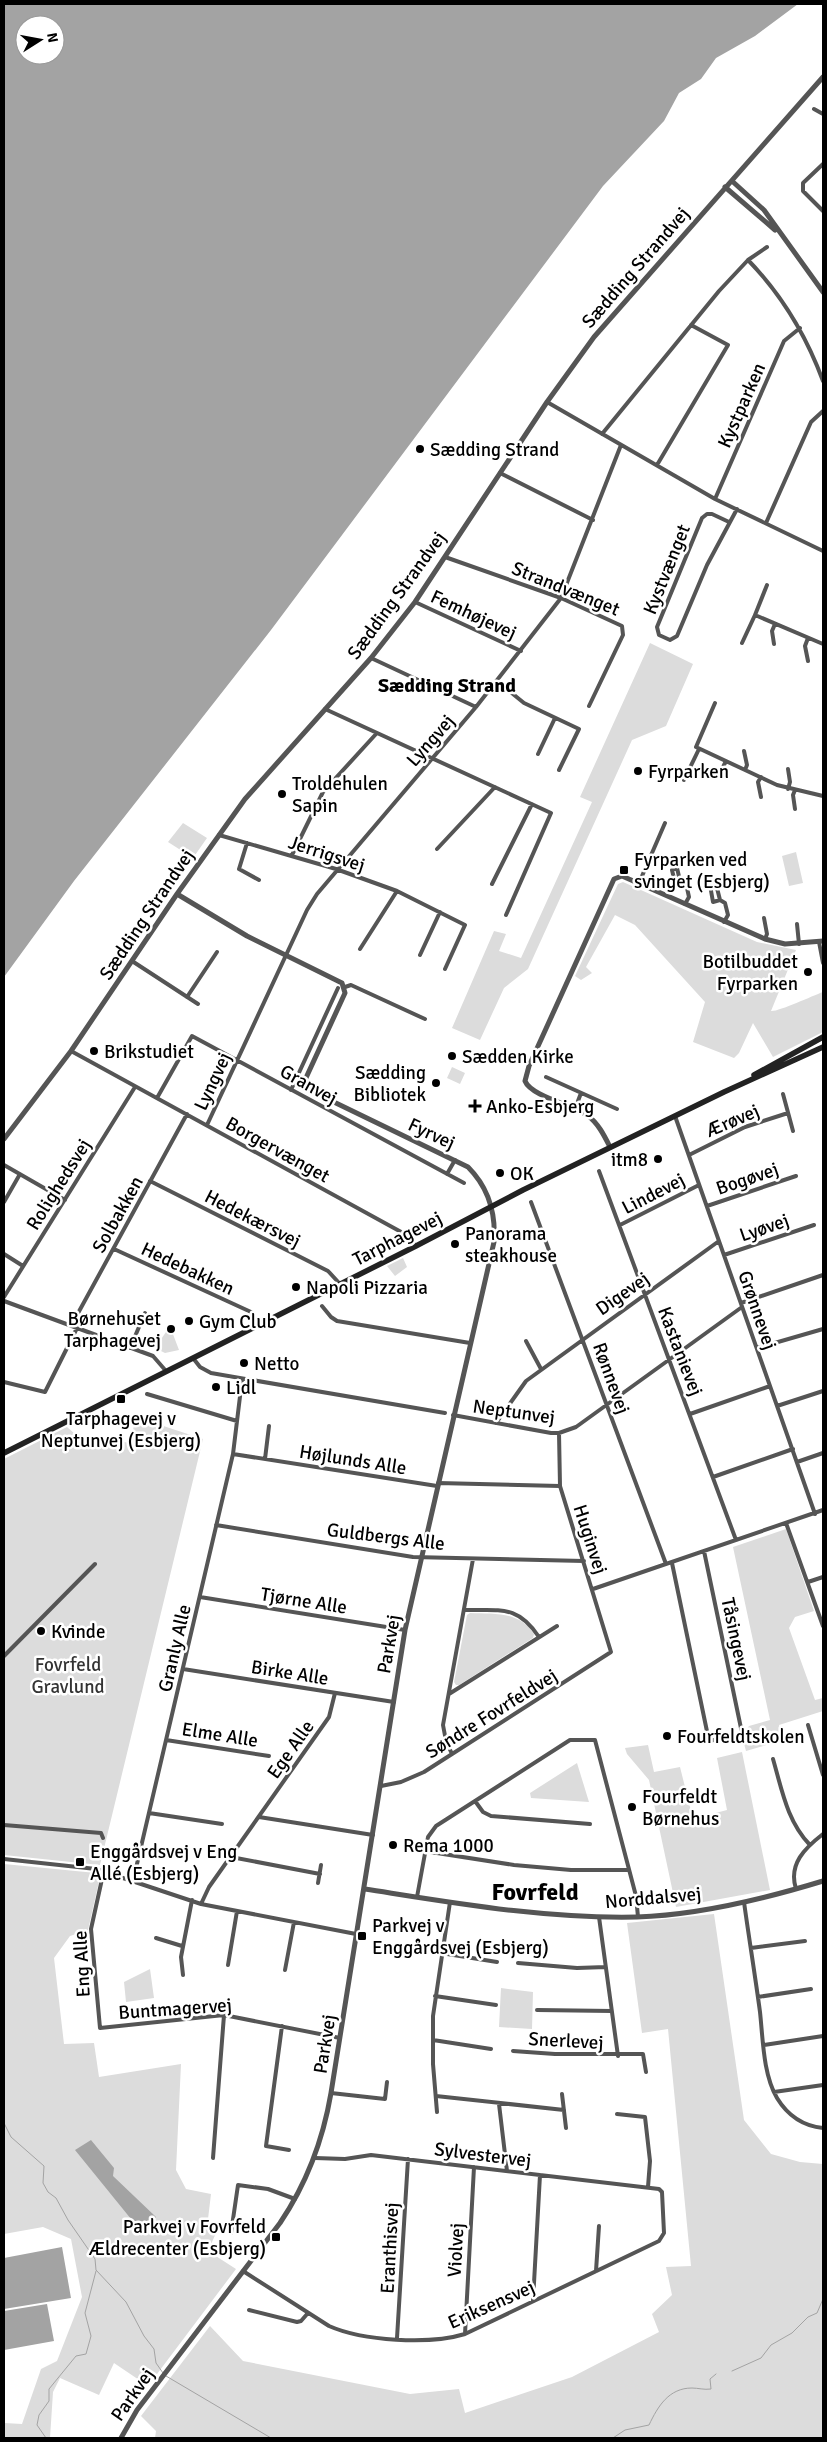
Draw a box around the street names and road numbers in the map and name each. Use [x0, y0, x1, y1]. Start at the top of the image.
street label: Sædding Strandvej [577, 202, 695, 333]
street label: Kystparken [713, 359, 771, 452]
street label: Kystvænget [638, 520, 696, 618]
street label: Sædding Strandvej [342, 527, 451, 664]
street label: Strandvænget [508, 556, 623, 622]
street label: Femhøjevej [427, 585, 520, 645]
street label: Lyngvej [402, 710, 460, 772]
street label: Jerrigsvej [285, 830, 368, 878]
street label: Sædding Strandvej [94, 845, 199, 984]
street label: Lyngvej [189, 1048, 237, 1114]
street label: Granvej [276, 1059, 341, 1110]
street label: Ærøvej [702, 1099, 763, 1143]
street label: Borgervænget [221, 1111, 334, 1188]
street label: Fyrvej [404, 1113, 459, 1155]
street label: Rolighedsvej [21, 1134, 96, 1235]
street label: Bogøvej [713, 1157, 782, 1201]
street label: Lindevej [618, 1168, 689, 1220]
street label: Solbakken [87, 1172, 149, 1257]
street label: Hedekærsvej [200, 1184, 305, 1253]
street label: Tarphagevej [349, 1206, 446, 1272]
street label: Lyøvej [737, 1208, 792, 1248]
street label: Hedebakken [137, 1237, 238, 1301]
street label: Digevej [591, 1267, 654, 1321]
street label: Grønnevej [732, 1268, 782, 1353]
street label: Kastanievej [652, 1303, 708, 1399]
street label: Rønnevej [587, 1339, 635, 1417]
street label: Neptunvej [471, 1394, 557, 1430]
street label: Højlunds Alle [297, 1440, 408, 1480]
street label: Huginvej [568, 1502, 613, 1577]
street label: Guldbergs Alle [325, 1518, 446, 1556]
street label: Tjørne Alle [259, 1582, 349, 1620]
street label: Tåsingevej [715, 1595, 757, 1683]
street label: Granly Alle [153, 1602, 197, 1694]
street label: Parkvej [372, 1613, 406, 1676]
street label: Birke Alle [249, 1655, 330, 1691]
street label: Søndre Fovrfeldvej [421, 1664, 562, 1764]
street label: Ege Alle [262, 1716, 320, 1783]
street label: Elme Alle [180, 1717, 260, 1753]
street label: Norddalsvej [604, 1882, 702, 1914]
street label: Eng Alle [68, 1930, 96, 1998]
street label: Buntmagervej [117, 1993, 233, 2025]
street label: Parkvej [308, 2013, 342, 2076]
street label: Snerlevej [528, 2027, 604, 2055]
street label: Sylvestervej [433, 2137, 533, 2173]
street label: Eranthisvej [376, 2202, 404, 2294]
street label: Violvej [443, 2222, 469, 2278]
street label: Eriksensvej [444, 2275, 539, 2335]
street label: Parkvej [106, 2363, 160, 2426]

